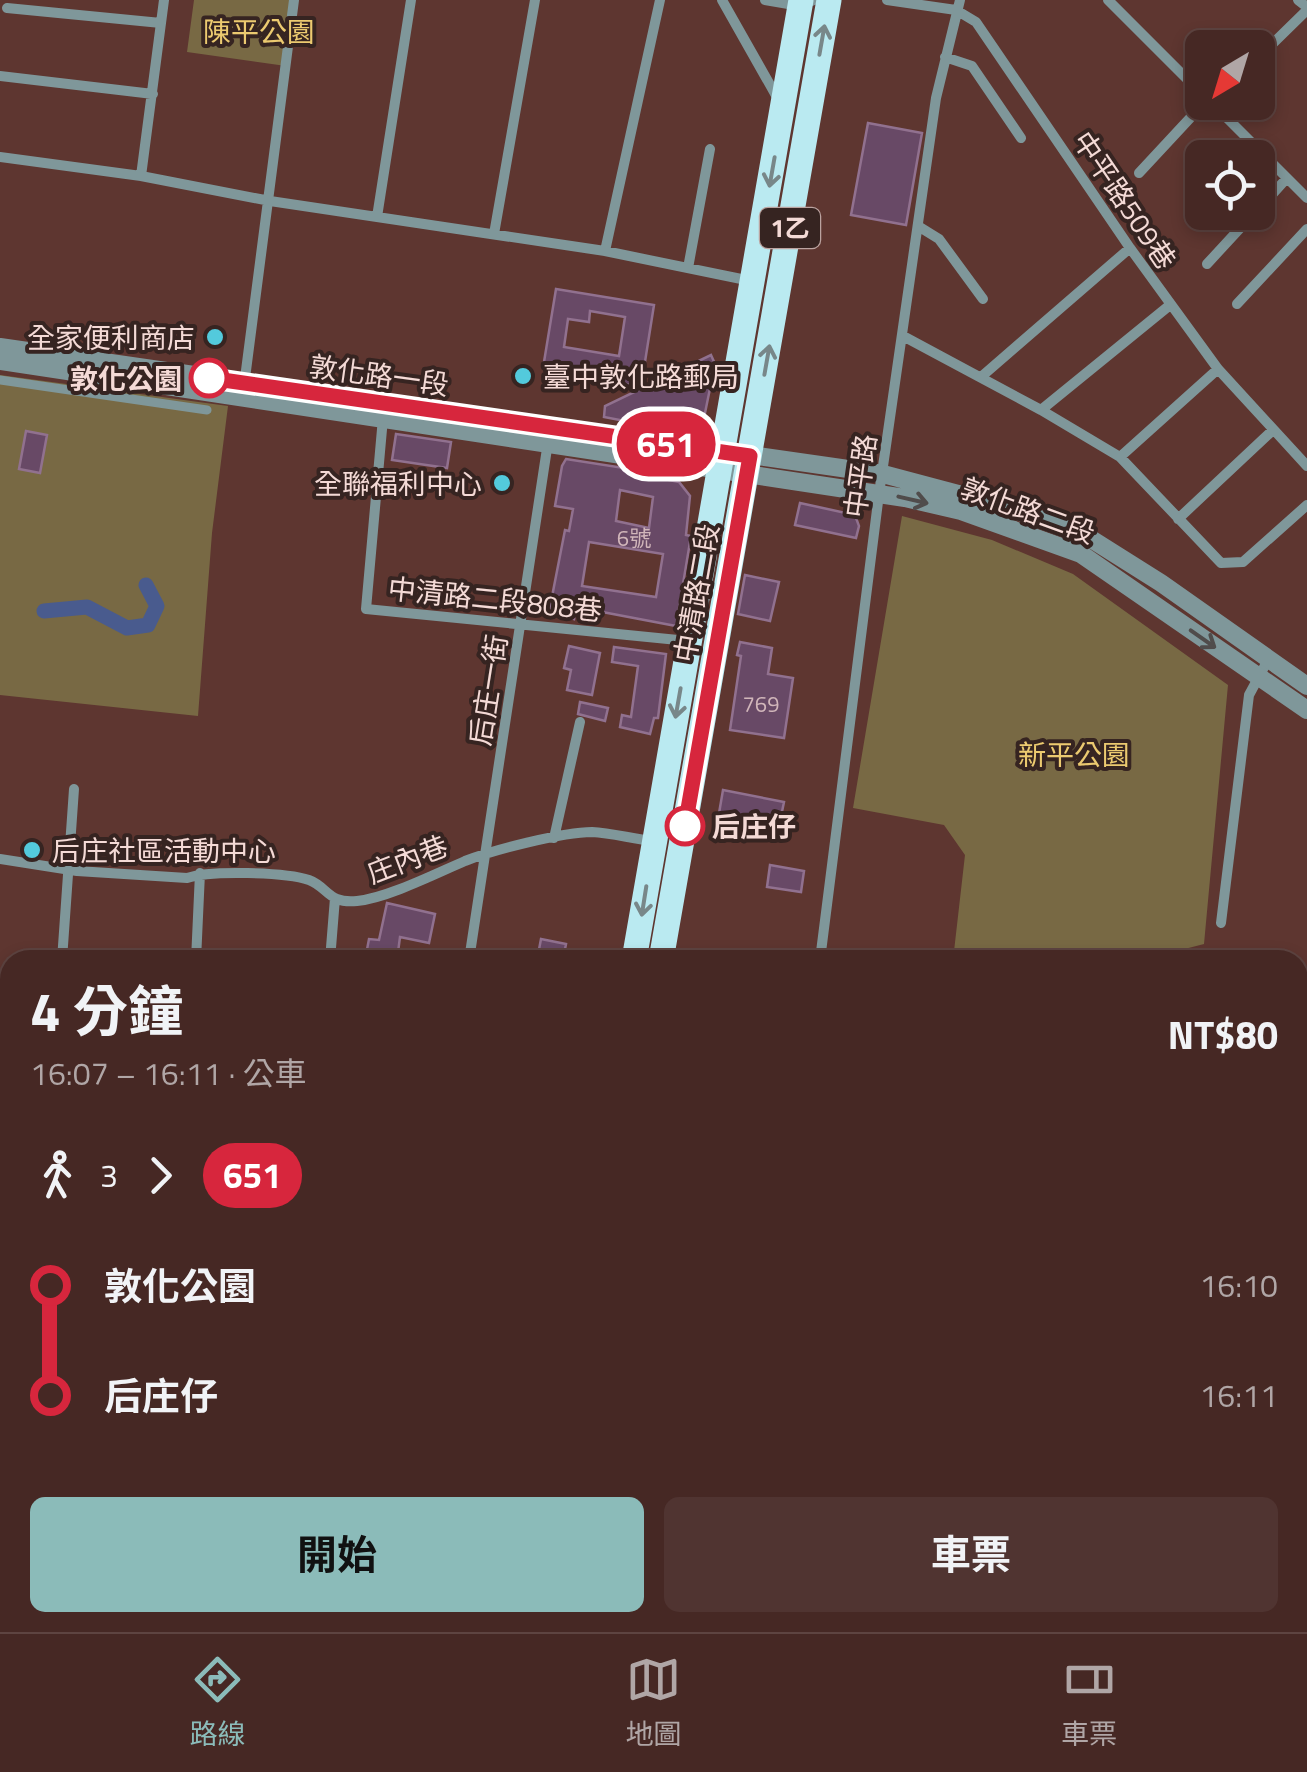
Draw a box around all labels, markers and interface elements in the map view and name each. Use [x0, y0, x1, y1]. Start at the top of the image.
park label: 陳平公園 [203, 10, 315, 53]
one-way arrow [813, 24, 832, 56]
north arrow [1185, 30, 1275, 120]
map controls [1185, 30, 1275, 230]
street label: 中平路509巷 [1063, 122, 1187, 278]
button: locate [1185, 140, 1275, 230]
one-way arrow [762, 155, 781, 187]
road number: 1乙 [760, 208, 820, 248]
place label: 全家便利商店 [27, 316, 195, 359]
marker: 全家便利商店 [204, 326, 226, 348]
street label: 敦化路一段 [307, 344, 451, 406]
one-way arrow [758, 344, 777, 377]
place label: 臺中敦化路郵局 [543, 355, 739, 398]
place label: 敦化公園 [70, 357, 182, 400]
marker: 敦化公園 [190, 359, 228, 397]
marker: 臺中敦化路郵局 [512, 365, 534, 387]
line badge: 651 [608, 412, 724, 476]
text: 651 [637, 417, 695, 471]
street label: 中平路 [833, 431, 887, 521]
place label: 全聯福利中心 [314, 462, 482, 505]
street label: 敦化路二段 [955, 466, 1101, 554]
marker: 全聯福利中心 [491, 472, 513, 494]
one-way arrow [896, 492, 928, 510]
street label: 中清路二段 [663, 520, 729, 666]
house number: 6號 [617, 521, 651, 555]
street label: 中清路二段808巷 [386, 566, 604, 632]
one-way arrow [1188, 628, 1216, 649]
street label: 后庄一街 [458, 631, 518, 749]
one-way arrow [668, 686, 687, 718]
house number: 769 [743, 687, 779, 721]
park label: 新平公園 [1018, 733, 1130, 776]
place label: 后庄仔 [712, 805, 796, 848]
marker: 后庄仔 [666, 807, 704, 845]
street label: 庄內巷 [360, 824, 454, 894]
place label: 后庄社區活動中心 [52, 829, 276, 872]
marker: 后庄社區活動中心 [21, 839, 43, 861]
one-way arrow [634, 884, 653, 917]
text: 4 分鐘 [30, 969, 183, 1052]
text: NT$80 [1168, 1006, 1278, 1064]
text: 16:07 – 16:11 · 公車 [30, 1049, 307, 1097]
icon: walk [30, 1148, 85, 1203]
icon: forward [133, 1148, 188, 1203]
text: 651 [223, 1148, 282, 1202]
text: 3 [100, 1151, 118, 1199]
text: 敦化公園 [104, 1257, 256, 1315]
text: 16:10 [1199, 1261, 1278, 1309]
text: 后庄仔 [104, 1367, 218, 1425]
text: 16:11 [1199, 1371, 1278, 1419]
button: 開始 [30, 1497, 644, 1612]
button: 車票 [664, 1497, 1278, 1612]
tab: 路線 [190, 1652, 246, 1755]
tab: 地圖 [625, 1652, 681, 1755]
tab: 車票 [1061, 1652, 1117, 1755]

